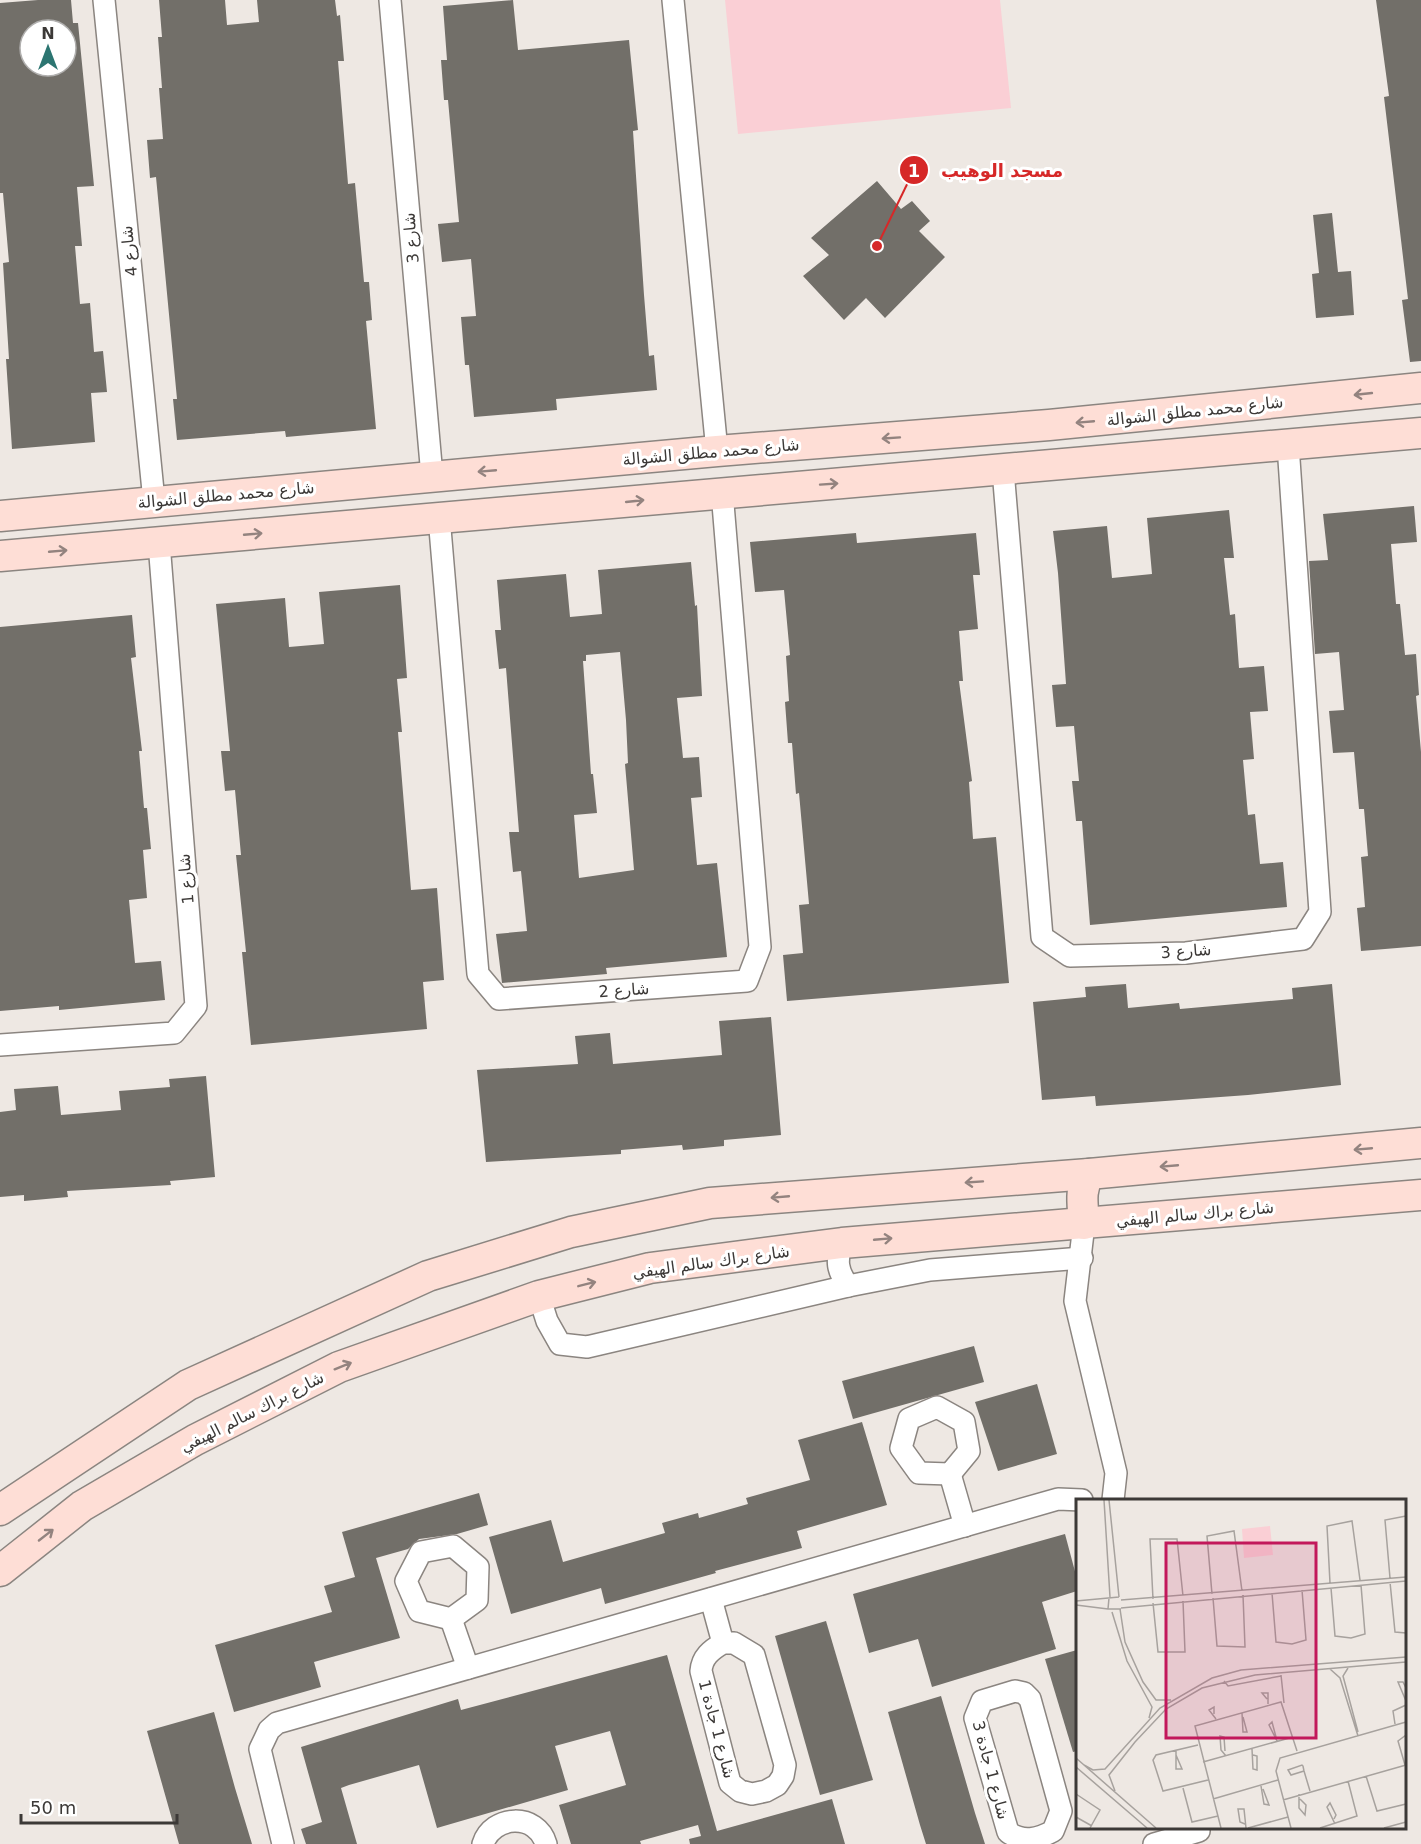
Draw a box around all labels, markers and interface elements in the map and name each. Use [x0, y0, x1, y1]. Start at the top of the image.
north arrow [18, 18, 78, 78]
text: N [41, 24, 55, 43]
callout: مسجد الوهيب [899, 152, 1075, 188]
text: 1 [908, 160, 920, 181]
text: مسجد الوهيب [941, 160, 1063, 182]
street label: شارع 3 [399, 212, 424, 264]
street label: شارع 4 [117, 225, 142, 277]
one-way arrow [1353, 389, 1373, 400]
street label: شارع محمد مطلق الشوالة [1106, 392, 1284, 431]
one-way arrow [1076, 417, 1096, 428]
one-way arrow [881, 432, 901, 443]
street label: شارع محمد مطلق الشوالة [622, 435, 800, 470]
one-way arrow [478, 466, 498, 477]
street label: شارع محمد مطلق الشوالة [137, 478, 315, 513]
one-way arrow [819, 478, 839, 489]
one-way arrow [625, 496, 645, 507]
one-way arrow [242, 528, 262, 539]
one-way arrow [48, 546, 68, 557]
street label: شارع 1 [174, 853, 199, 905]
street label: شارع 3 [1160, 940, 1212, 963]
street label: شارع 2 [598, 979, 650, 1002]
one-way arrow [1353, 1144, 1373, 1155]
one-way arrow [1159, 1161, 1179, 1172]
one-way arrow [965, 1177, 985, 1188]
one-way arrow [770, 1192, 790, 1203]
street label: شارع براك سالم الهيفي [1115, 1198, 1275, 1231]
one-way arrow [873, 1233, 893, 1244]
street label: شارع براك سالم الهيفي [631, 1242, 791, 1283]
one-way arrow [577, 1277, 596, 1289]
one-way arrow [333, 1360, 352, 1371]
street label: شارع براك سالم الهيفي [177, 1368, 327, 1457]
inset map [1076, 1499, 1406, 1829]
one-way arrow [38, 1528, 54, 1541]
street label: شارع 1 جادة 1 [694, 1678, 739, 1781]
street label: شارع 1 جادة 3 [968, 1719, 1013, 1822]
scale bar [21, 1787, 177, 1825]
text: 50 m [30, 1797, 76, 1818]

